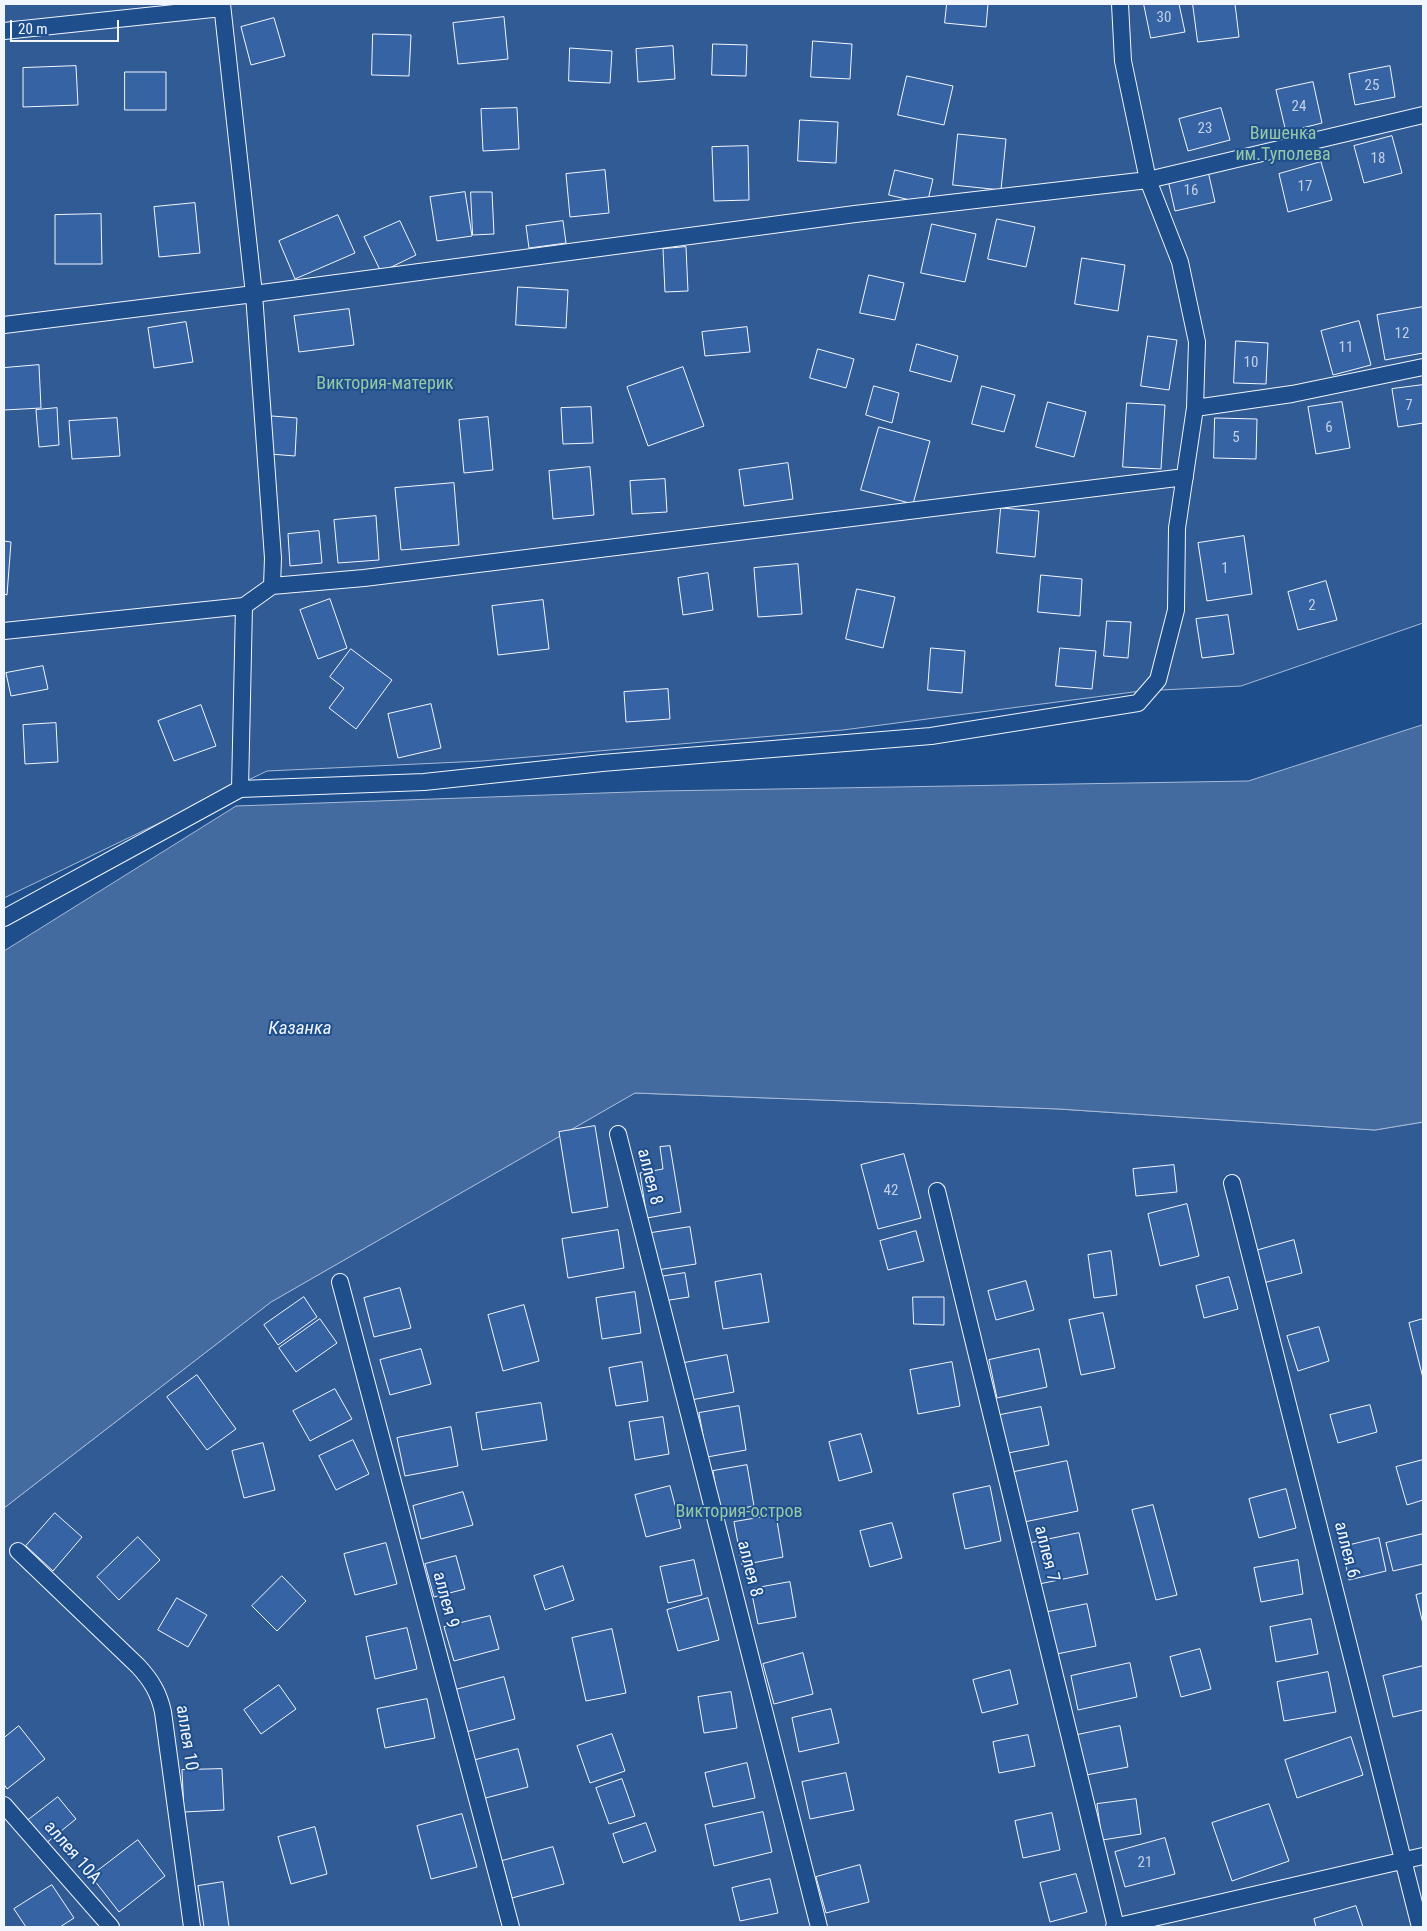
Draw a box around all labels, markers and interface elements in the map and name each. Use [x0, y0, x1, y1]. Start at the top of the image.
house number: 30 [1157, 9, 1171, 27]
scale bar [12, 10, 121, 42]
text: 20 m [18, 20, 48, 38]
house number: 25 [1365, 77, 1379, 95]
house number: 24 [1292, 98, 1306, 116]
house number: 23 [1198, 120, 1212, 138]
park label: Вишенка им.Туполева [1235, 123, 1331, 166]
house number: 18 [1371, 150, 1385, 168]
house number: 17 [1298, 178, 1312, 196]
house number: 16 [1184, 182, 1198, 200]
house number: 12 [1395, 325, 1409, 343]
house number: 11 [1339, 339, 1353, 357]
house number: 10 [1244, 354, 1258, 372]
park label: Виктория-материк [316, 373, 454, 395]
house number: 7 [1405, 397, 1413, 415]
house number: 6 [1325, 419, 1333, 437]
house number: 5 [1232, 429, 1240, 447]
house number: 1 [1221, 560, 1229, 578]
house number: 2 [1308, 597, 1316, 615]
water label: Казанка [268, 1018, 332, 1040]
street label: аллея 8 [632, 1147, 666, 1207]
house number: 42 [884, 1182, 898, 1200]
park label: Виктория-остров [675, 1501, 803, 1523]
street label: аллея 6 [1329, 1520, 1363, 1580]
street label: аллея 7 [1029, 1524, 1063, 1584]
street label: аллея 8 [732, 1539, 766, 1599]
street label: аллея 9 [427, 1570, 463, 1630]
street label: аллея 10 [170, 1704, 202, 1772]
street label: аллея 10А [39, 1817, 105, 1889]
house number: 21 [1138, 1854, 1152, 1872]

